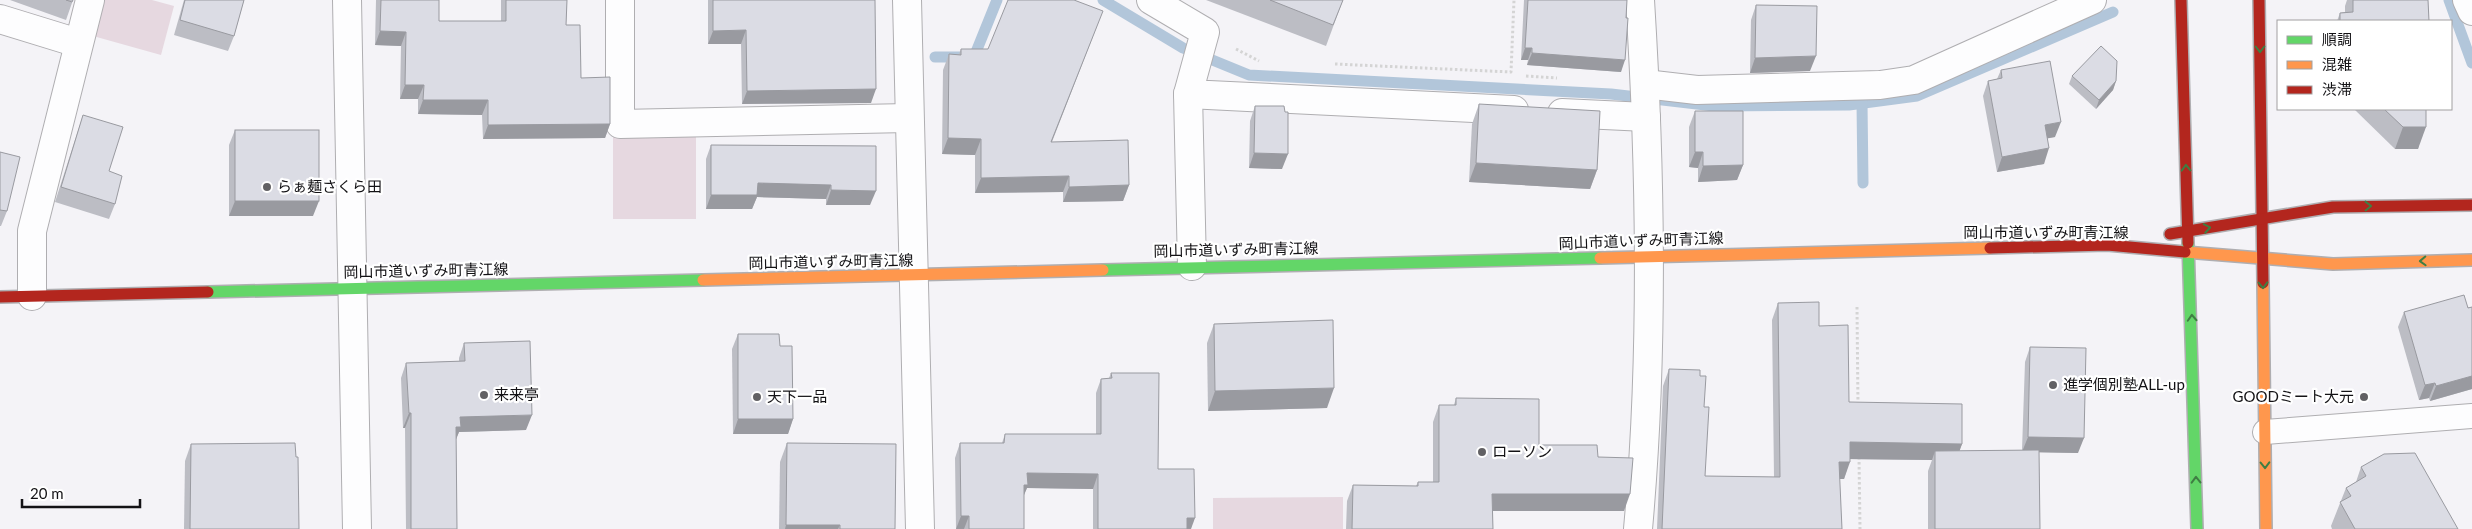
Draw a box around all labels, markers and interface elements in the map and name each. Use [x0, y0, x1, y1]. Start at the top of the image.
legend [2277, 20, 2452, 110]
text: 順調 [2322, 30, 2352, 48]
one-way arrow [2254, 45, 2265, 53]
text: 混雑 [2322, 55, 2352, 73]
text: 渋滞 [2322, 80, 2352, 98]
one-way arrow [2180, 164, 2191, 172]
place label: らぁ麺さくら田 [277, 177, 382, 195]
marker: らぁ麺さくら田 [261, 181, 273, 193]
one-way arrow [2364, 201, 2372, 212]
street label: 岡山市道いずみ町青江線 [1963, 223, 2129, 241]
one-way arrow [2203, 223, 2211, 233]
street label: 岡山市道いずみ町青江線 [1558, 228, 1724, 252]
street label: 岡山市道いずみ町青江線 [1153, 239, 1319, 259]
street label: 岡山市道いずみ町青江線 [748, 251, 914, 271]
one-way arrow [2419, 256, 2427, 266]
street label: 岡山市道いずみ町青江線 [343, 260, 509, 280]
one-way arrow [2258, 281, 2268, 289]
one-way arrow [2186, 314, 2197, 322]
place label: 進学個別塾ALL-up [2063, 375, 2185, 393]
marker: 進学個別塾ALL-up [2047, 379, 2059, 391]
place label: 来来亭 [494, 385, 539, 403]
place label: 天下一品 [767, 387, 827, 405]
place label: GOODミート大元 [2233, 387, 2354, 405]
marker: 来来亭 [478, 389, 490, 401]
marker: 天下一品 [751, 391, 763, 403]
marker: GOODミート大元 [2358, 391, 2370, 403]
place label: ローソン [1492, 442, 1552, 460]
marker: ローソン [1476, 446, 1488, 458]
one-way arrow [2260, 461, 2270, 469]
scale bar [22, 476, 140, 508]
one-way arrow [2191, 476, 2201, 484]
text: 20 m [30, 484, 64, 502]

